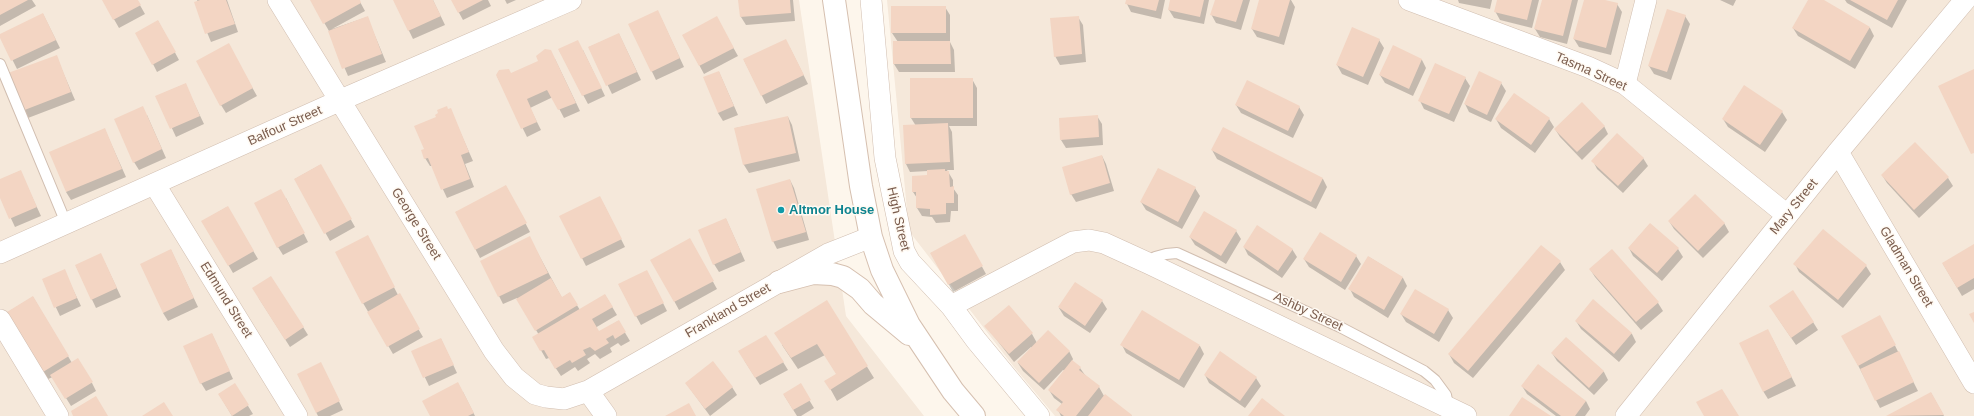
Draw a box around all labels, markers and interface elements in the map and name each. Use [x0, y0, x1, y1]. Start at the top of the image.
street label: Tasma Street [1553, 49, 1629, 95]
street label: Balfour Street [246, 103, 324, 149]
street label: Mary Street [1767, 176, 1821, 238]
street label: George Street [388, 185, 444, 263]
street label: High Street [883, 186, 913, 252]
place label: Altmor House [789, 202, 874, 218]
marker: Altmor House [776, 205, 786, 215]
street label: Gladman Street [1876, 224, 1936, 310]
street label: Edmund Street [196, 259, 256, 341]
street label: Frankland Street [682, 280, 774, 342]
street label: Ashby Street [1271, 289, 1345, 335]

